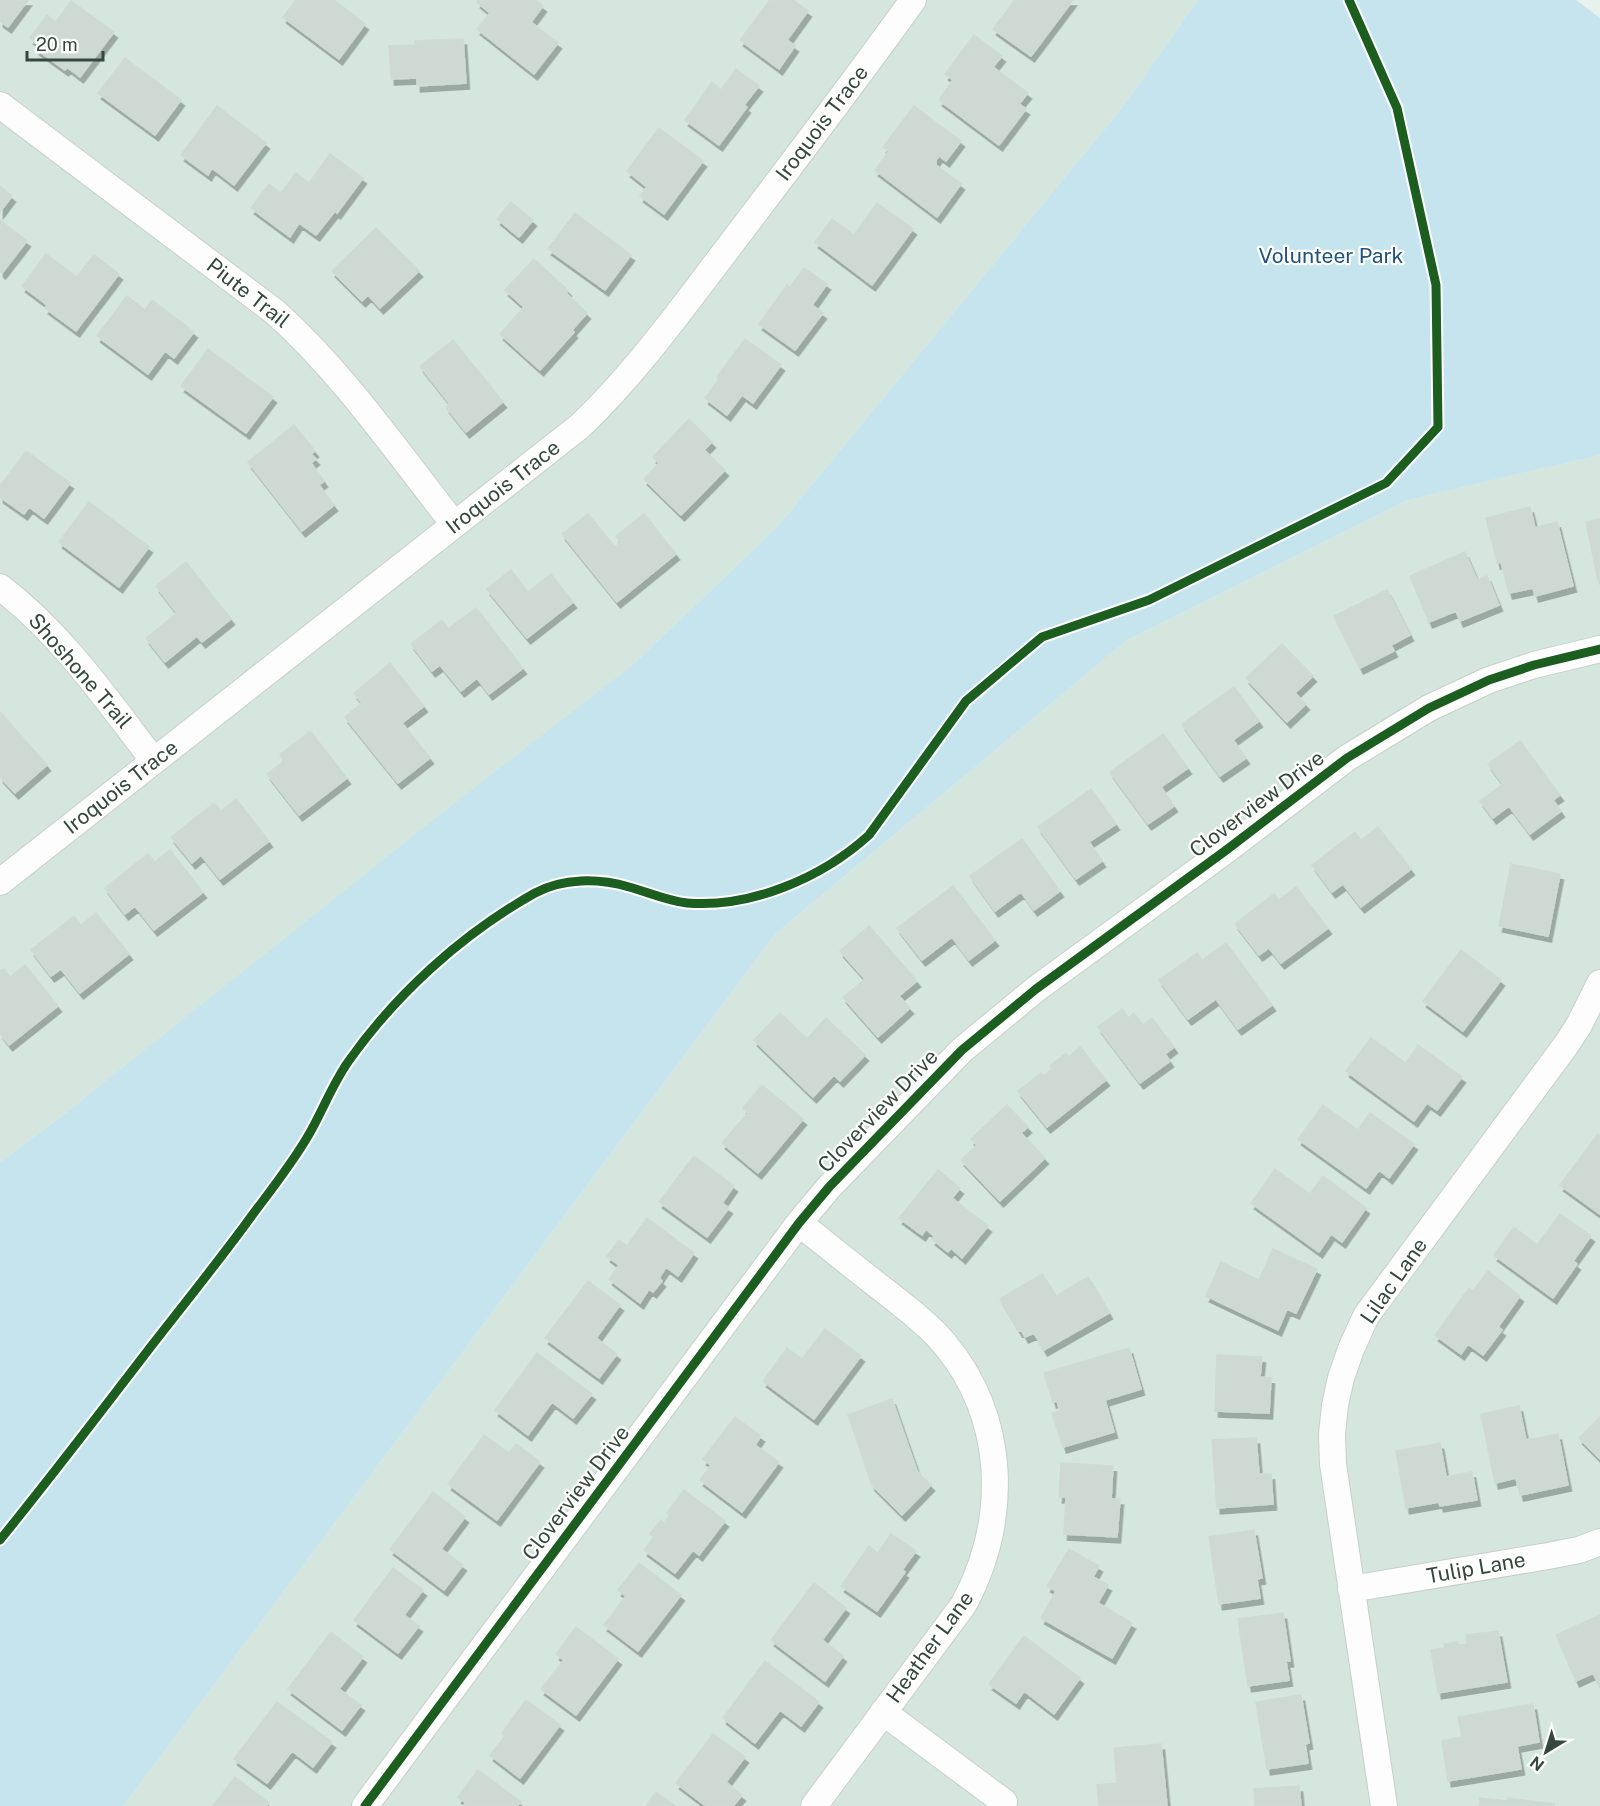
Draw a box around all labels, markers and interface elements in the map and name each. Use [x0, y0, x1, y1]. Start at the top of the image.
scale bar [27, 24, 104, 62]
text: 20 m [36, 34, 78, 55]
street label: Iroquois Trace [770, 60, 873, 185]
park label: Volunteer Park [1259, 243, 1404, 268]
street label: Piute Trail [202, 252, 295, 333]
street label: Iroquois Trace [441, 434, 565, 539]
street label: Shoshone Trail [24, 608, 137, 733]
street label: Iroquois Trace [59, 734, 183, 839]
street label: Cloverview Drive [1185, 745, 1329, 862]
street label: Cloverview Drive [812, 1044, 943, 1178]
street label: Lilac Lane [1355, 1233, 1432, 1328]
street label: Cloverview Drive [517, 1421, 634, 1565]
street label: Tulip Lane [1424, 1547, 1527, 1589]
street label: Heather Lane [881, 1586, 978, 1707]
north arrow [1516, 1722, 1576, 1782]
text: N [1526, 1752, 1548, 1775]

